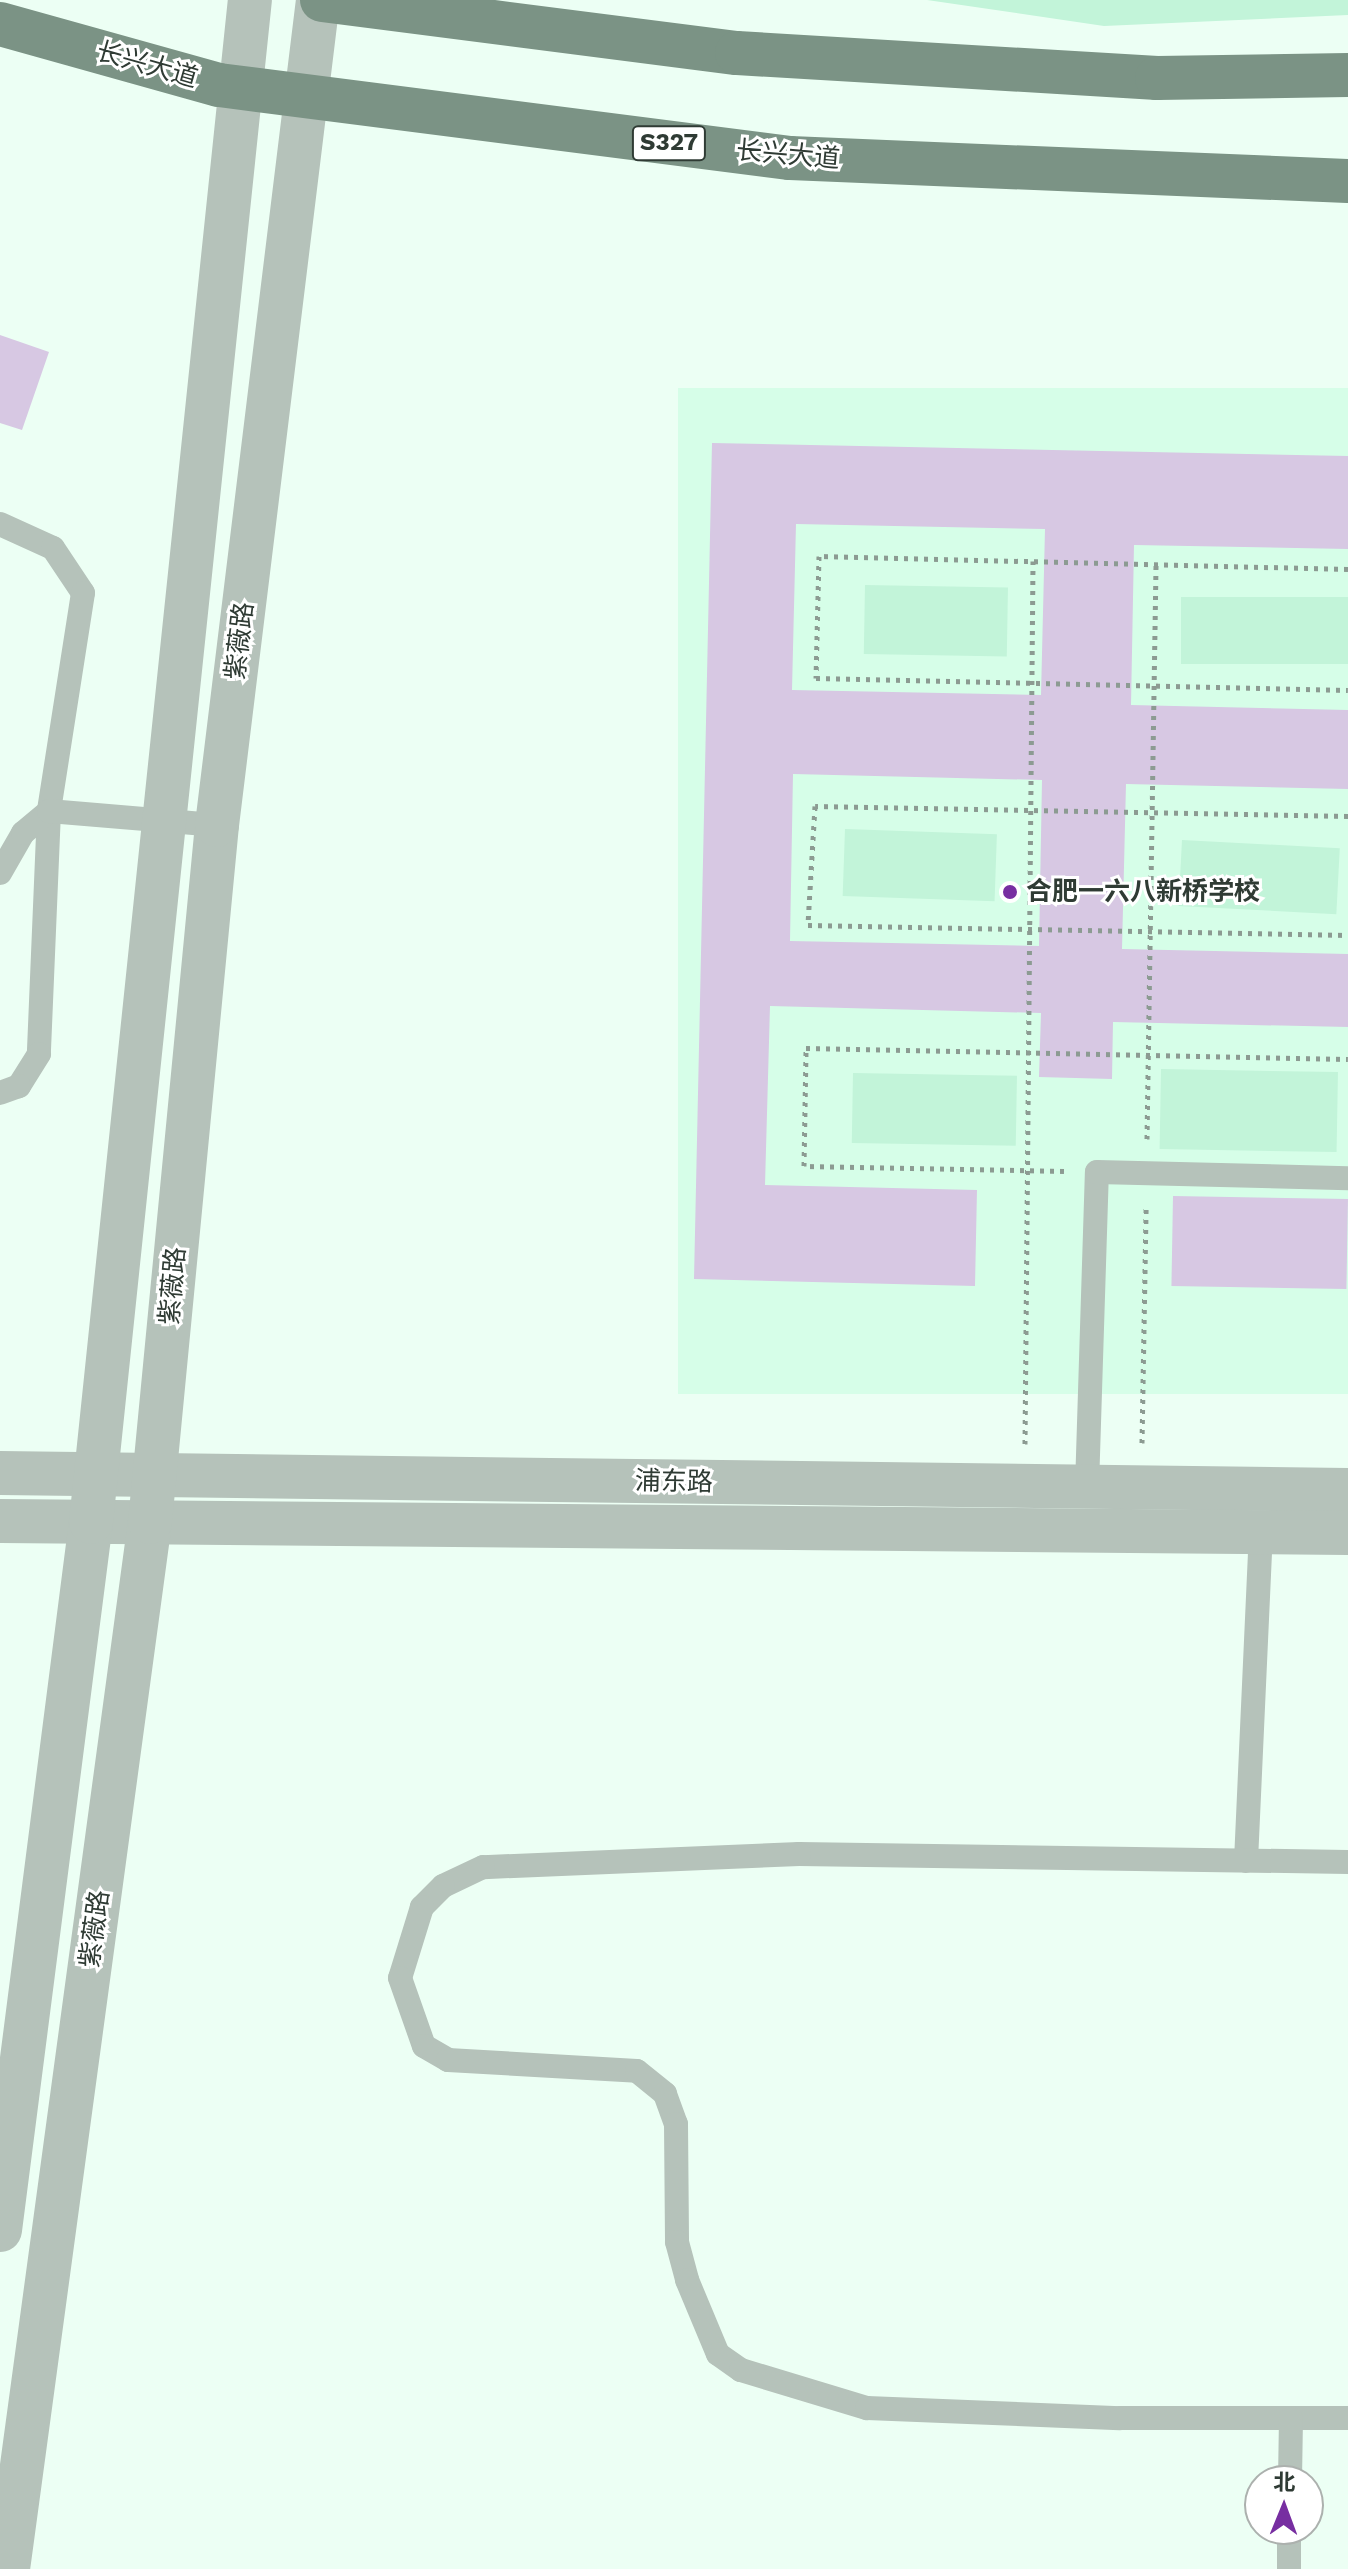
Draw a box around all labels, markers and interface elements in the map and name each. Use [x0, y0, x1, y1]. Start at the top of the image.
street label: 长兴大道 [93, 36, 201, 94]
road number: S327 [631, 123, 707, 163]
street label: 长兴大道 [735, 135, 841, 175]
street label: 紫薇路 [220, 600, 260, 682]
place label: 合肥一六八新桥学校 [1026, 876, 1260, 908]
marker: 合肥一六八新桥学校 [1001, 883, 1019, 901]
street label: 紫薇路 [154, 1246, 192, 1326]
street label: 浦东路 [635, 1466, 713, 1498]
street label: 紫薇路 [74, 1888, 116, 1970]
north arrow [1244, 2465, 1324, 2545]
text: 北 [1273, 2470, 1296, 2495]

